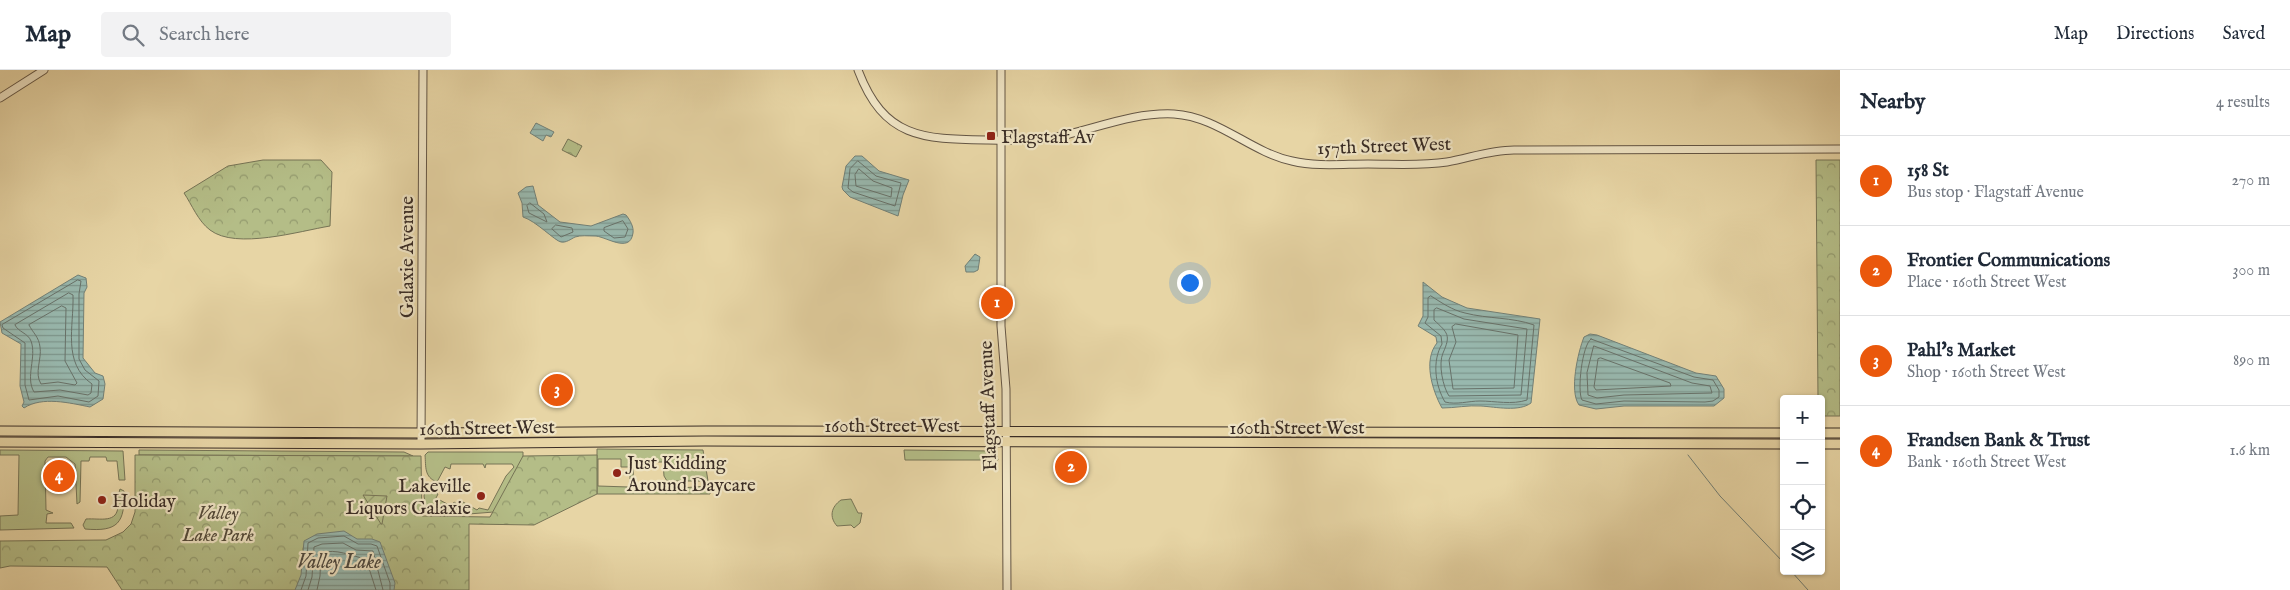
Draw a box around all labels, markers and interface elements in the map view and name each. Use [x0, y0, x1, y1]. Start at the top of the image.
search box [101, 12, 451, 57]
text: Map [25, 19, 71, 50]
icon: search [119, 21, 147, 49]
text: Search here [159, 23, 250, 47]
text: Map [2054, 23, 2088, 46]
text: Directions [2116, 23, 2194, 46]
text: Saved [2222, 23, 2265, 46]
text: Nearby [1860, 89, 1925, 116]
text: 4 results [2216, 93, 2270, 113]
place label: Flagstaff Av [1001, 126, 1095, 150]
marker: Flagstaff Av [985, 130, 997, 142]
street label: 157th Street West [1317, 133, 1452, 161]
text: 158 St [1907, 159, 1949, 183]
text: 1 [1873, 171, 1879, 191]
text: 270 m [2231, 171, 2270, 191]
text: Bus stop · Flagstaff Avenue [1907, 183, 2084, 203]
street label: Galaxie Avenue [396, 196, 420, 318]
text: Frontier Communications [1907, 249, 2110, 273]
text: 2 [1872, 261, 1880, 281]
text: 300 m [2232, 261, 2270, 281]
your location [1177, 270, 1203, 296]
text: Place · 160th Street West [1907, 273, 2067, 293]
pin: 1 [981, 284, 1013, 322]
text: Pahl's Market [1907, 339, 2016, 363]
street label: Flagstaff Avenue [975, 340, 1003, 472]
text: 3 [1873, 351, 1879, 371]
text: 890 m [2233, 351, 2270, 371]
text: Shop · 160th Street West [1907, 363, 2066, 383]
pin: 3 [541, 371, 573, 409]
map controls [1780, 395, 1825, 575]
button: + [1780, 395, 1825, 440]
street label: 160th Street West [824, 415, 960, 439]
street label: 160th Street West [419, 416, 556, 442]
street label: 160th Street West [1229, 417, 1365, 441]
text: Frandsen Bank & Trust [1907, 429, 2090, 453]
button: − [1780, 440, 1825, 485]
text: 4 [1872, 441, 1880, 461]
text: 1.6 km [2229, 441, 2270, 461]
pin: 2 [1055, 448, 1087, 486]
place label: Just Kidding Around Daycare [625, 452, 756, 498]
text: Bank · 160th Street West [1907, 453, 2066, 473]
pin: 4 [43, 457, 75, 495]
marker: Just Kidding Around Daycare [611, 467, 623, 479]
place label: Lakeville Liquors Galaxie [346, 475, 471, 521]
button: locate [1780, 485, 1825, 530]
place label: Holiday [112, 490, 177, 514]
marker: Lakeville Liquors Galaxie [475, 490, 487, 502]
marker: Holiday [96, 494, 108, 506]
park label: Valley Lake Park [181, 502, 254, 548]
button: layers [1780, 530, 1825, 575]
water label: Valley Lake [297, 550, 381, 575]

